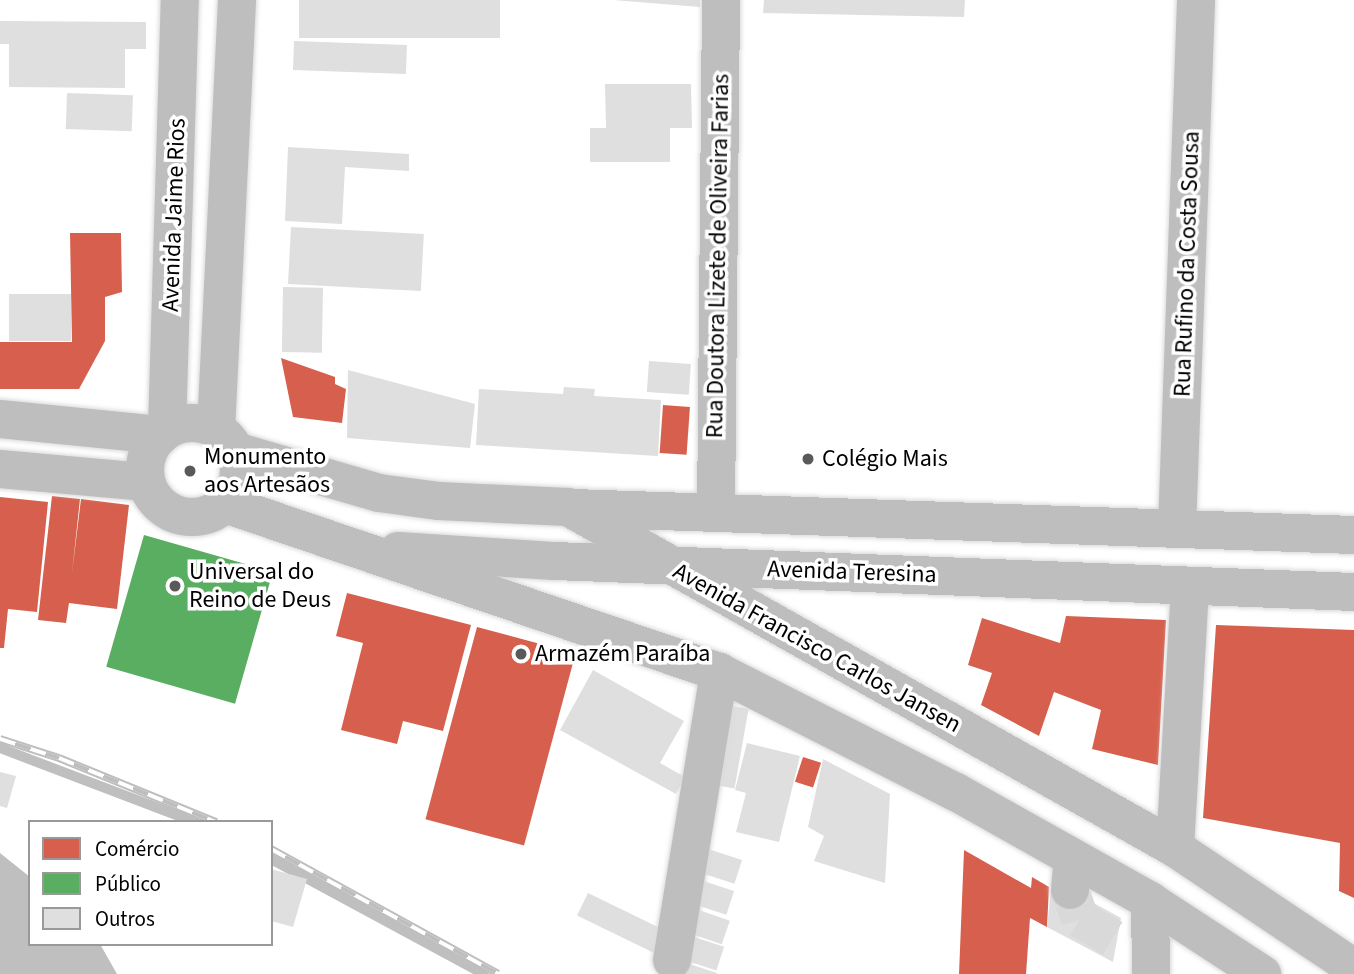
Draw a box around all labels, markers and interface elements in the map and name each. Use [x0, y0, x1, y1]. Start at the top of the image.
street label: Rua Doutora Lizete de Oliveira Farias [700, 73, 736, 439]
street label: Avenida Jaime Rios [156, 118, 192, 312]
street label: Rua Rufino da Costa Sousa [1168, 131, 1206, 397]
place label: Monumento aos Artesãos [204, 443, 330, 499]
place label: Colégio Mais [822, 445, 948, 473]
marker: Colégio Mais [800, 451, 816, 467]
marker: Monumento aos Artesãos [182, 463, 198, 479]
street label: Avenida Teresina [767, 555, 937, 589]
street label: Avenida Francisco Carlos Jansen [668, 557, 966, 739]
place label: Universal do Reino de Deus [189, 558, 331, 614]
marker: Universal do Reino de Deus [167, 578, 183, 594]
place label: Armazém Paraíba [535, 640, 710, 668]
marker: Armazém Paraíba [513, 646, 529, 662]
legend [28, 820, 273, 946]
text: Comércio [95, 834, 179, 864]
text: Público [95, 869, 161, 899]
text: Outros [95, 904, 155, 934]

